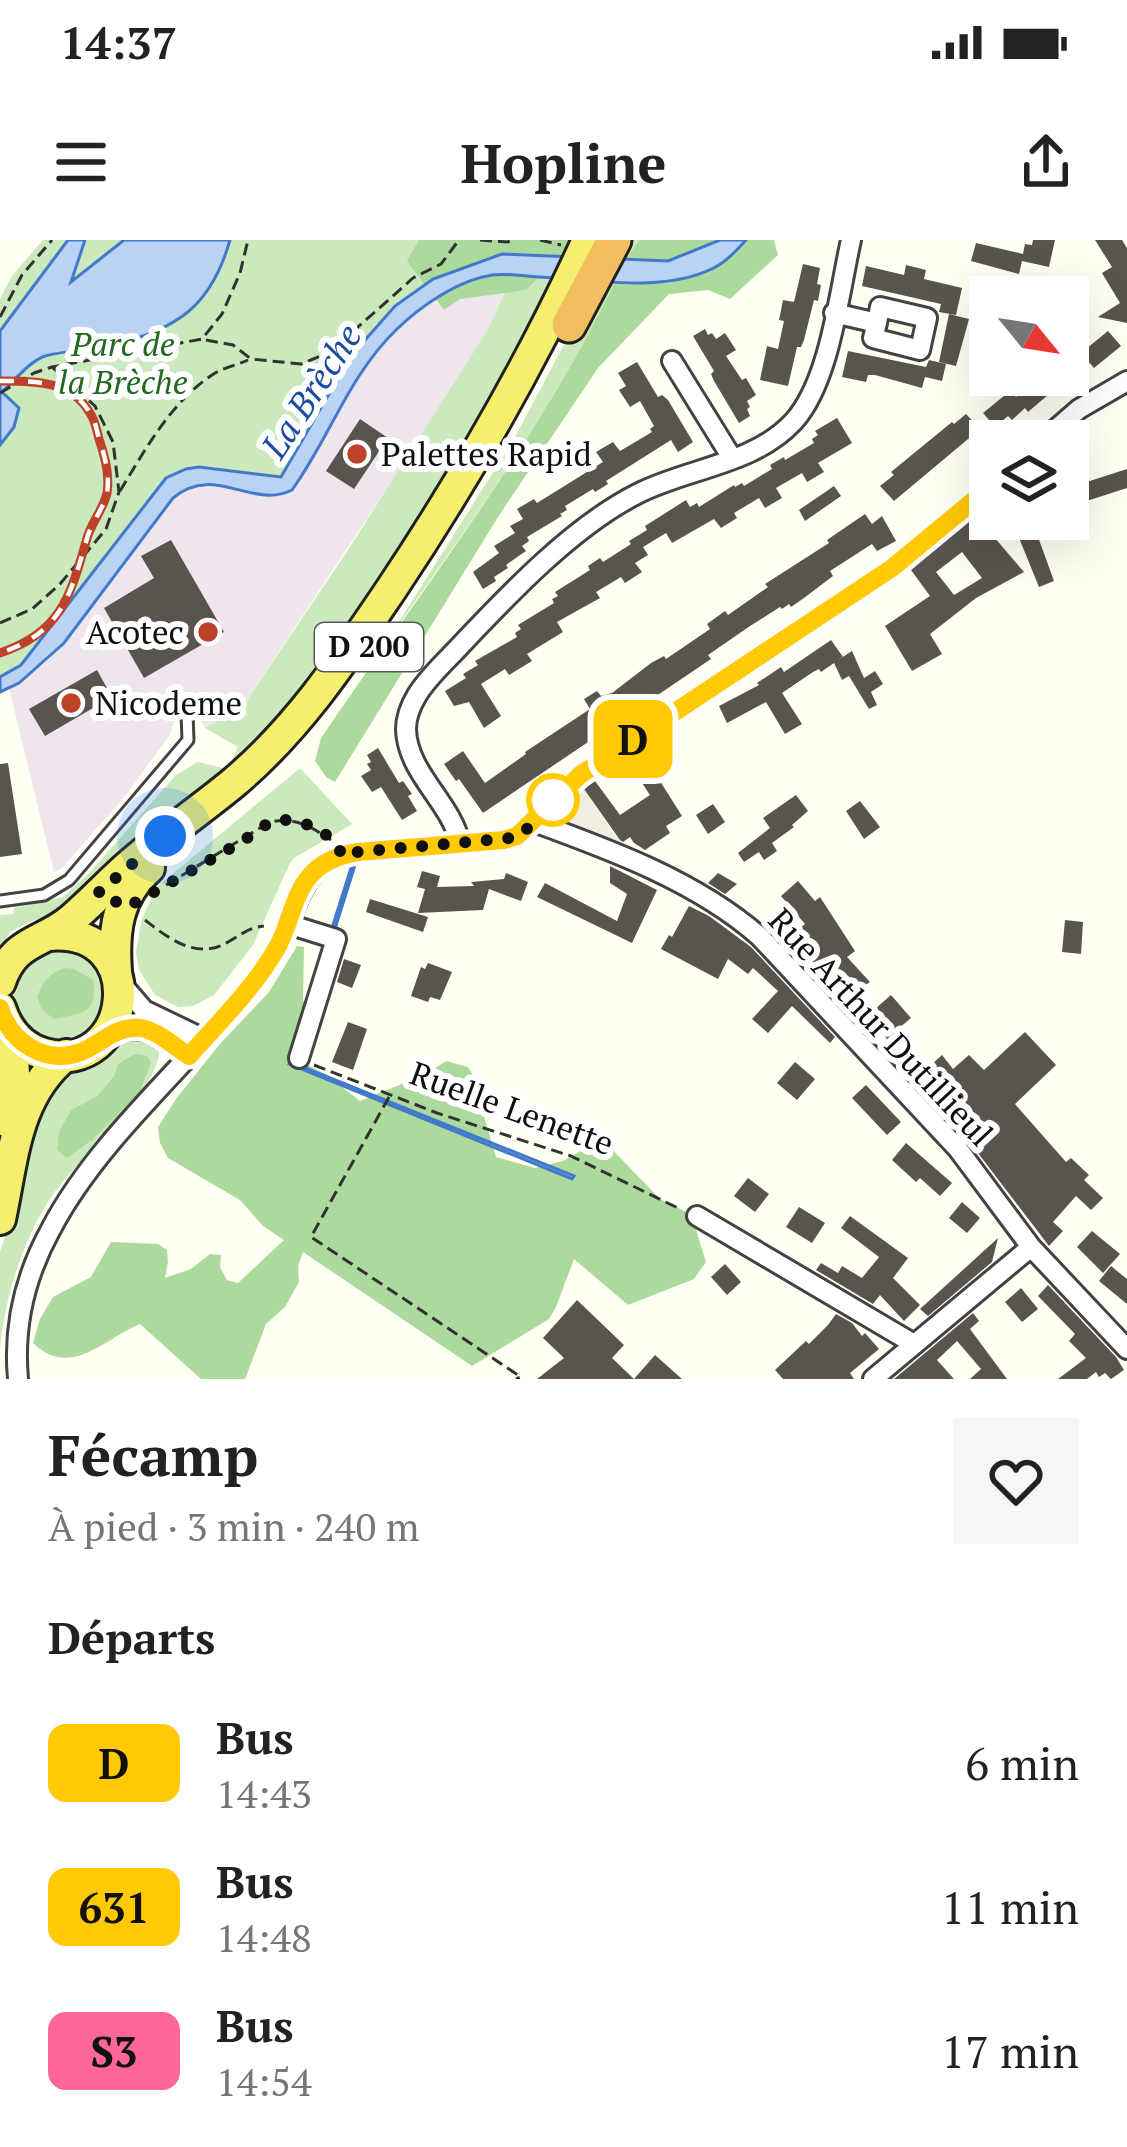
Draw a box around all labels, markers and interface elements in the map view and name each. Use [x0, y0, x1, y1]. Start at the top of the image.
text: 14:37 [60, 12, 177, 72]
text: Hopline [460, 127, 667, 198]
icon: menu [48, 129, 114, 195]
icon: share [1013, 129, 1079, 195]
north arrow [969, 276, 1089, 396]
map controls [969, 276, 1089, 540]
water label: La Brèche [249, 315, 371, 468]
park label: Parc de la Brèche [58, 322, 188, 403]
button: layers [969, 420, 1089, 540]
place label: Palettes Rapid [381, 432, 592, 475]
marker: Palettes Rapid [344, 441, 370, 467]
place label: Acotec [86, 610, 184, 653]
marker: Acotec [195, 619, 221, 645]
road number: D 200 [315, 623, 423, 671]
place label: Nicodeme [95, 681, 242, 724]
marker: Nicodeme [58, 690, 84, 716]
line badge: D [594, 700, 672, 778]
text: D [618, 711, 648, 767]
unlabelled marker [528, 775, 578, 825]
your location [135, 806, 195, 866]
street label: Rue Arthur Dutillieul [760, 899, 1003, 1155]
street label: Ruelle Lenette [405, 1051, 620, 1164]
text: Fécamp [48, 1417, 258, 1492]
button: heart [953, 1418, 1079, 1544]
text: À pied · 3 min · 240 m [48, 1500, 419, 1552]
text: Départs [48, 1607, 215, 1667]
text: Bus [216, 1707, 294, 1767]
text: 6 min [965, 1733, 1079, 1793]
text: D [99, 1735, 129, 1791]
text: 14:43 [216, 1767, 312, 1819]
text: Bus [216, 1851, 294, 1911]
text: 11 min [941, 1877, 1079, 1937]
text: 631 [78, 1879, 150, 1935]
text: 14:48 [216, 1911, 312, 1963]
text: Bus [216, 1995, 294, 2055]
text: 17 min [941, 2021, 1079, 2081]
text: S3 [90, 2023, 138, 2079]
text: 14:54 [216, 2055, 312, 2107]

